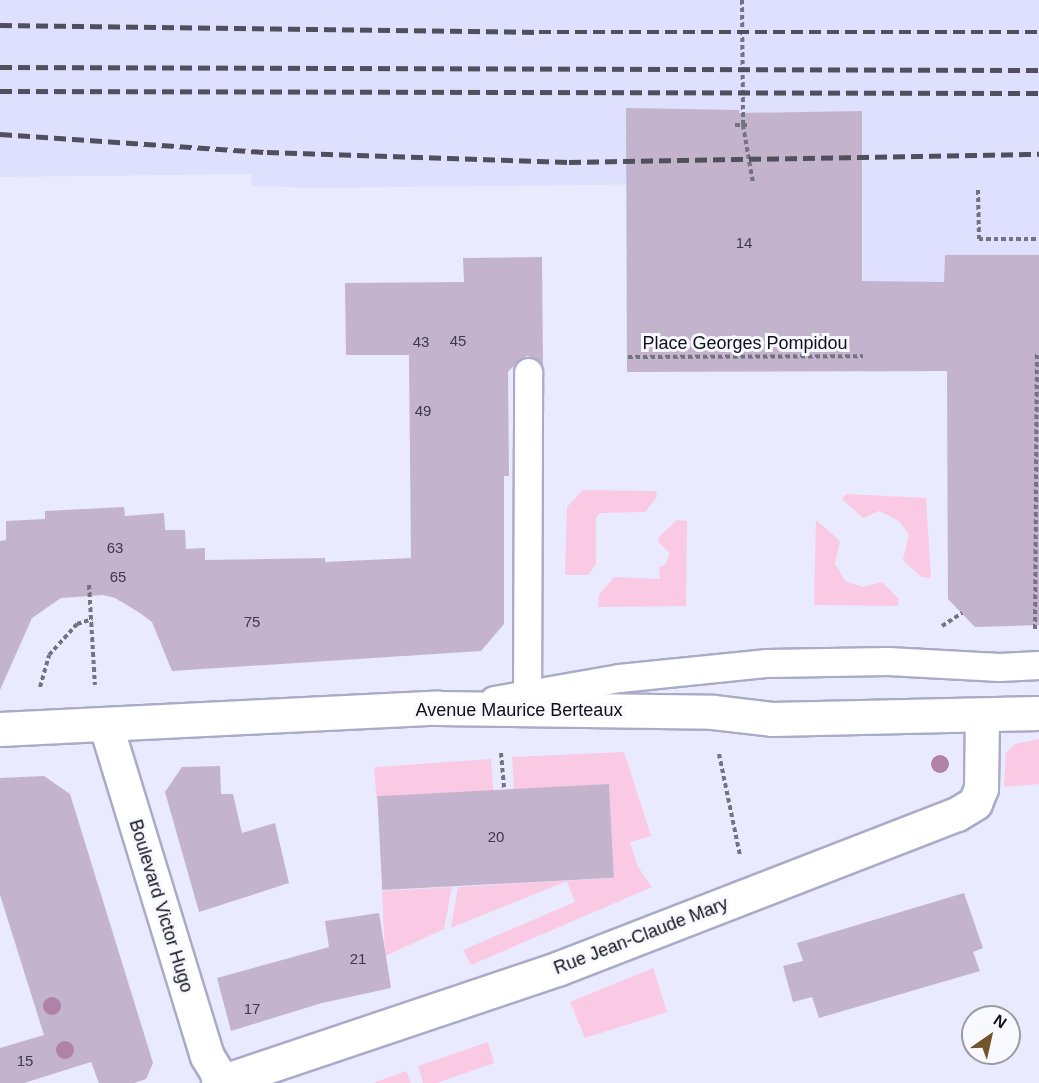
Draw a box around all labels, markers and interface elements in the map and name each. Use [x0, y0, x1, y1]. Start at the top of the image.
house number: 14 [736, 234, 752, 252]
house number: 45 [450, 332, 466, 350]
street label: Place Georges Pompidou [642, 332, 848, 354]
house number: 43 [413, 333, 429, 351]
house number: 49 [415, 402, 431, 420]
house number: 63 [107, 539, 123, 557]
house number: 65 [110, 568, 126, 586]
house number: 75 [244, 613, 260, 631]
street label: Avenue Maurice Berteaux [416, 699, 622, 721]
street label: Boulevard Victor Hugo [124, 817, 198, 995]
house number: 20 [488, 828, 504, 846]
street label: Rue Jean-Claude Mary [551, 893, 731, 979]
house number: 21 [350, 950, 366, 968]
house number: 17 [244, 1000, 260, 1018]
north arrow [961, 1005, 1021, 1065]
text: N [991, 1011, 1010, 1032]
house number: 15 [17, 1052, 33, 1070]

